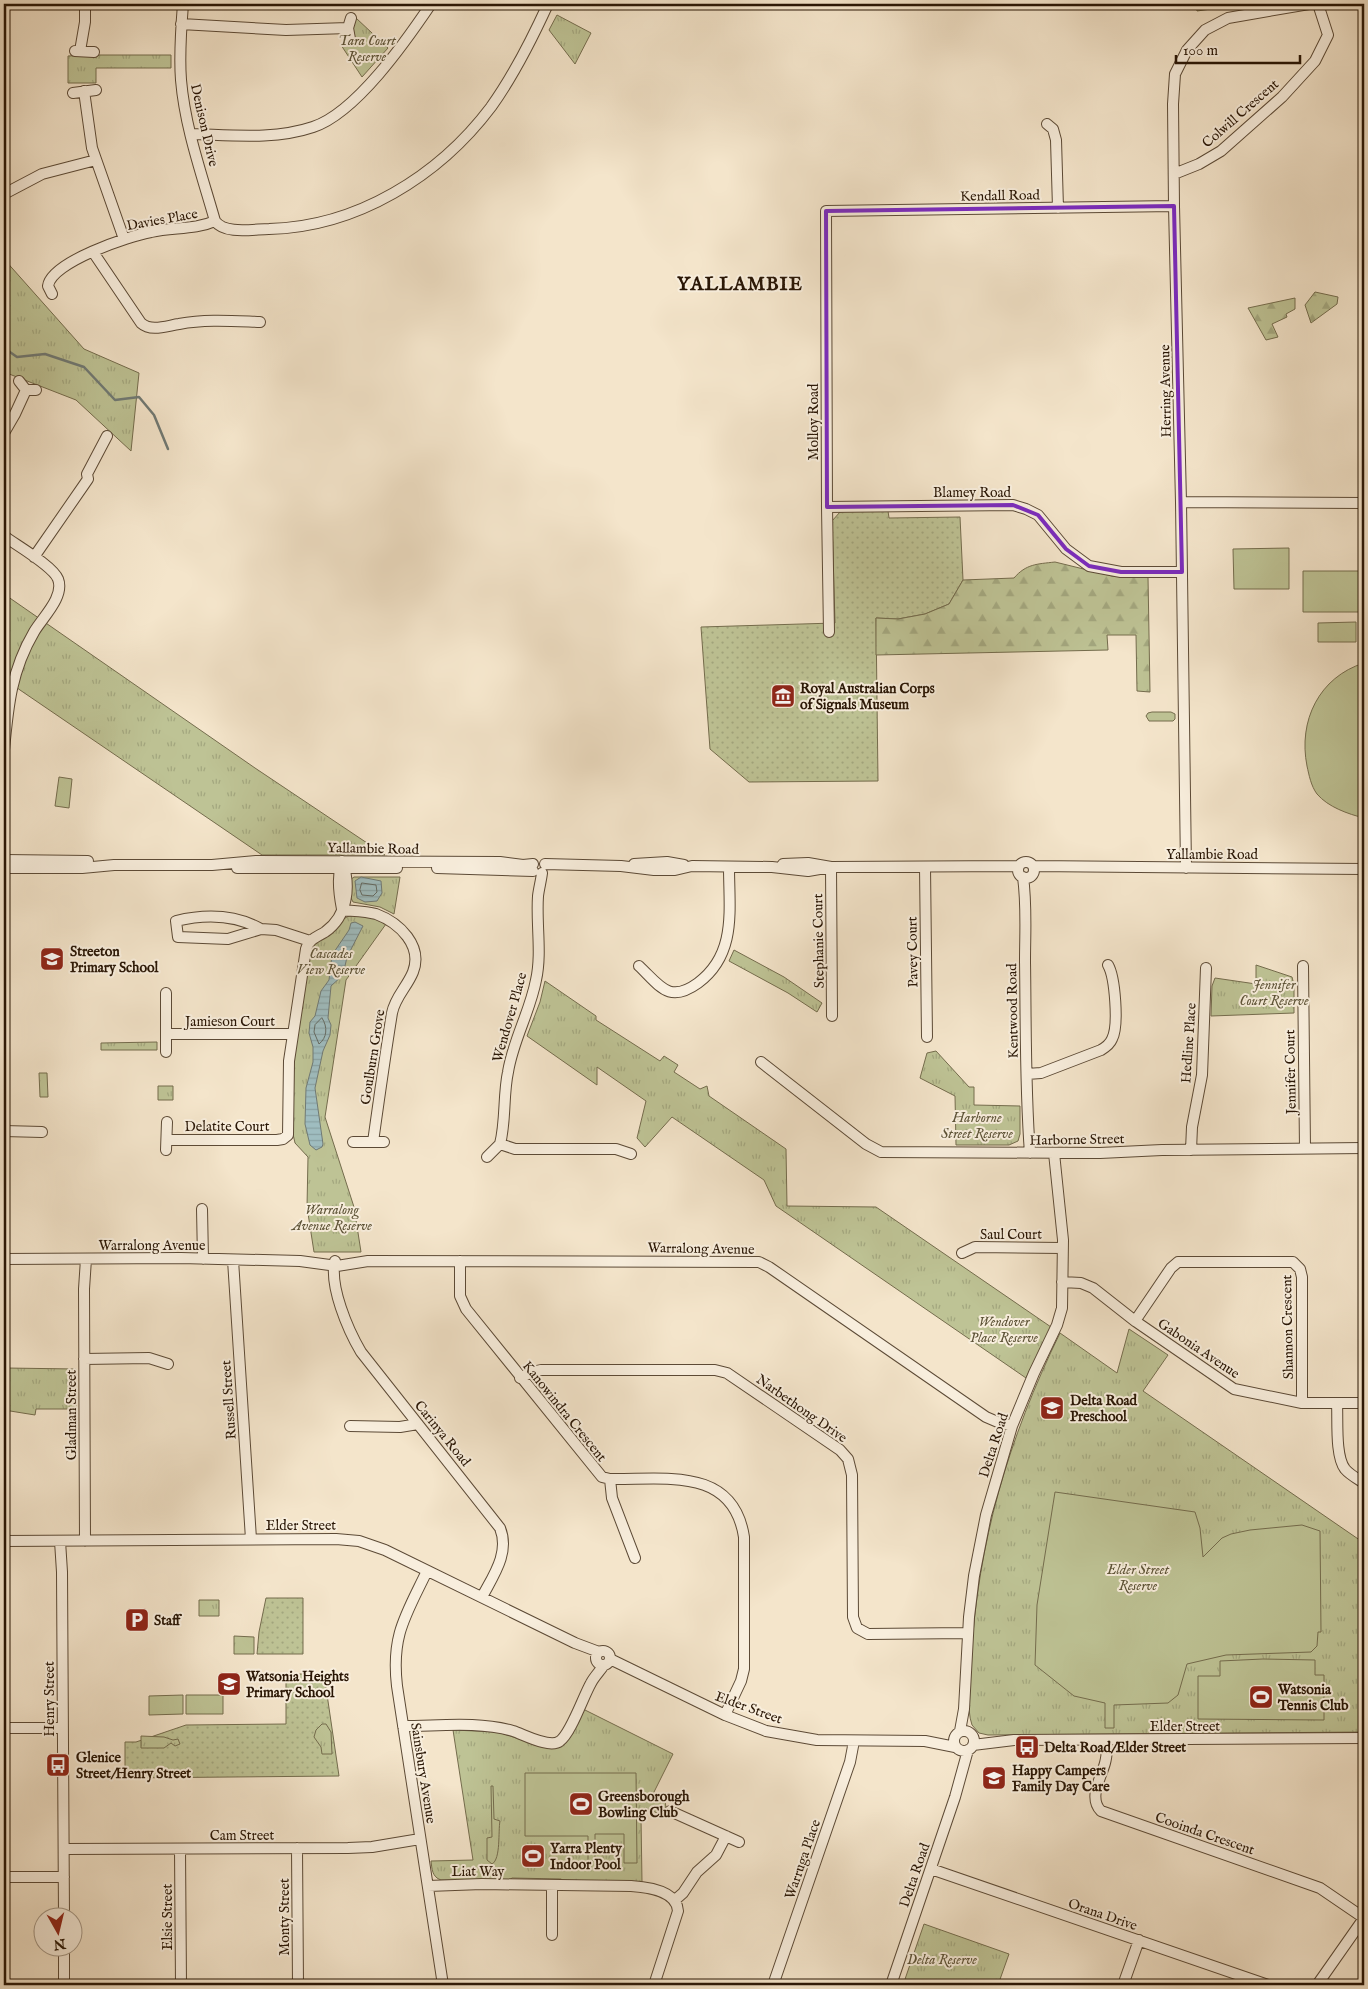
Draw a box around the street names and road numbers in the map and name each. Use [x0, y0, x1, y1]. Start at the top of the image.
street label: Colwill Crescent [1199, 75, 1283, 152]
street label: Denison Drive [186, 82, 222, 169]
street label: Kendall Road [960, 186, 1041, 206]
street label: Davies Place [125, 205, 200, 235]
street label: Herring Avenue [1156, 344, 1176, 438]
street label: Molloy Road [805, 383, 823, 461]
street label: Blamey Road [933, 484, 1011, 502]
street label: Yallambie Road [327, 839, 420, 859]
street label: Yallambie Road [1166, 846, 1258, 864]
street label: Stephanie Court [809, 893, 829, 989]
street label: Pavey Court [903, 916, 923, 988]
street label: Kentwood Road [1003, 963, 1023, 1059]
street label: Wendover Place [489, 970, 532, 1064]
street label: Hedline Place [1177, 1002, 1201, 1084]
street label: Goulburn Grove [357, 1008, 389, 1106]
street label: Jamieson Court [183, 1013, 275, 1031]
street label: Jennifer Court [1281, 1029, 1301, 1117]
street label: Delatite Court [184, 1118, 270, 1136]
street label: Harborne Street [1029, 1130, 1125, 1150]
street label: Saul Court [980, 1226, 1042, 1244]
street label: Warralong Avenue [99, 1237, 206, 1255]
street label: Warralong Avenue [647, 1239, 755, 1259]
street label: Shannon Crescent [1278, 1274, 1298, 1379]
street label: Gabonia Avenue [1154, 1315, 1243, 1383]
street label: Kanowindra Crescent [518, 1358, 610, 1466]
street label: Russell Street [217, 1359, 241, 1440]
street label: Gladman Street [63, 1369, 81, 1460]
street label: Narbethong Drive [752, 1371, 851, 1447]
street label: Carinya Road [410, 1397, 475, 1471]
street label: Delta Road [975, 1410, 1013, 1480]
street label: Elder Street [266, 1517, 336, 1535]
street label: Henry Street [41, 1661, 59, 1737]
street label: Elder Street [713, 1687, 785, 1728]
street label: Elder Street [1150, 1718, 1220, 1736]
street label: Sainsbury Avenue [406, 1721, 440, 1825]
street label: Cooinda Crescent [1153, 1809, 1257, 1859]
street label: Warruga Place [781, 1817, 825, 1902]
street label: Cam Street [210, 1827, 275, 1845]
street label: Delta Road [896, 1840, 935, 1910]
street label: Liat Way [452, 1863, 505, 1881]
street label: Monty Street [276, 1878, 294, 1956]
street label: Elsie Street [159, 1884, 177, 1950]
street label: Orana Drive [1066, 1895, 1140, 1935]

